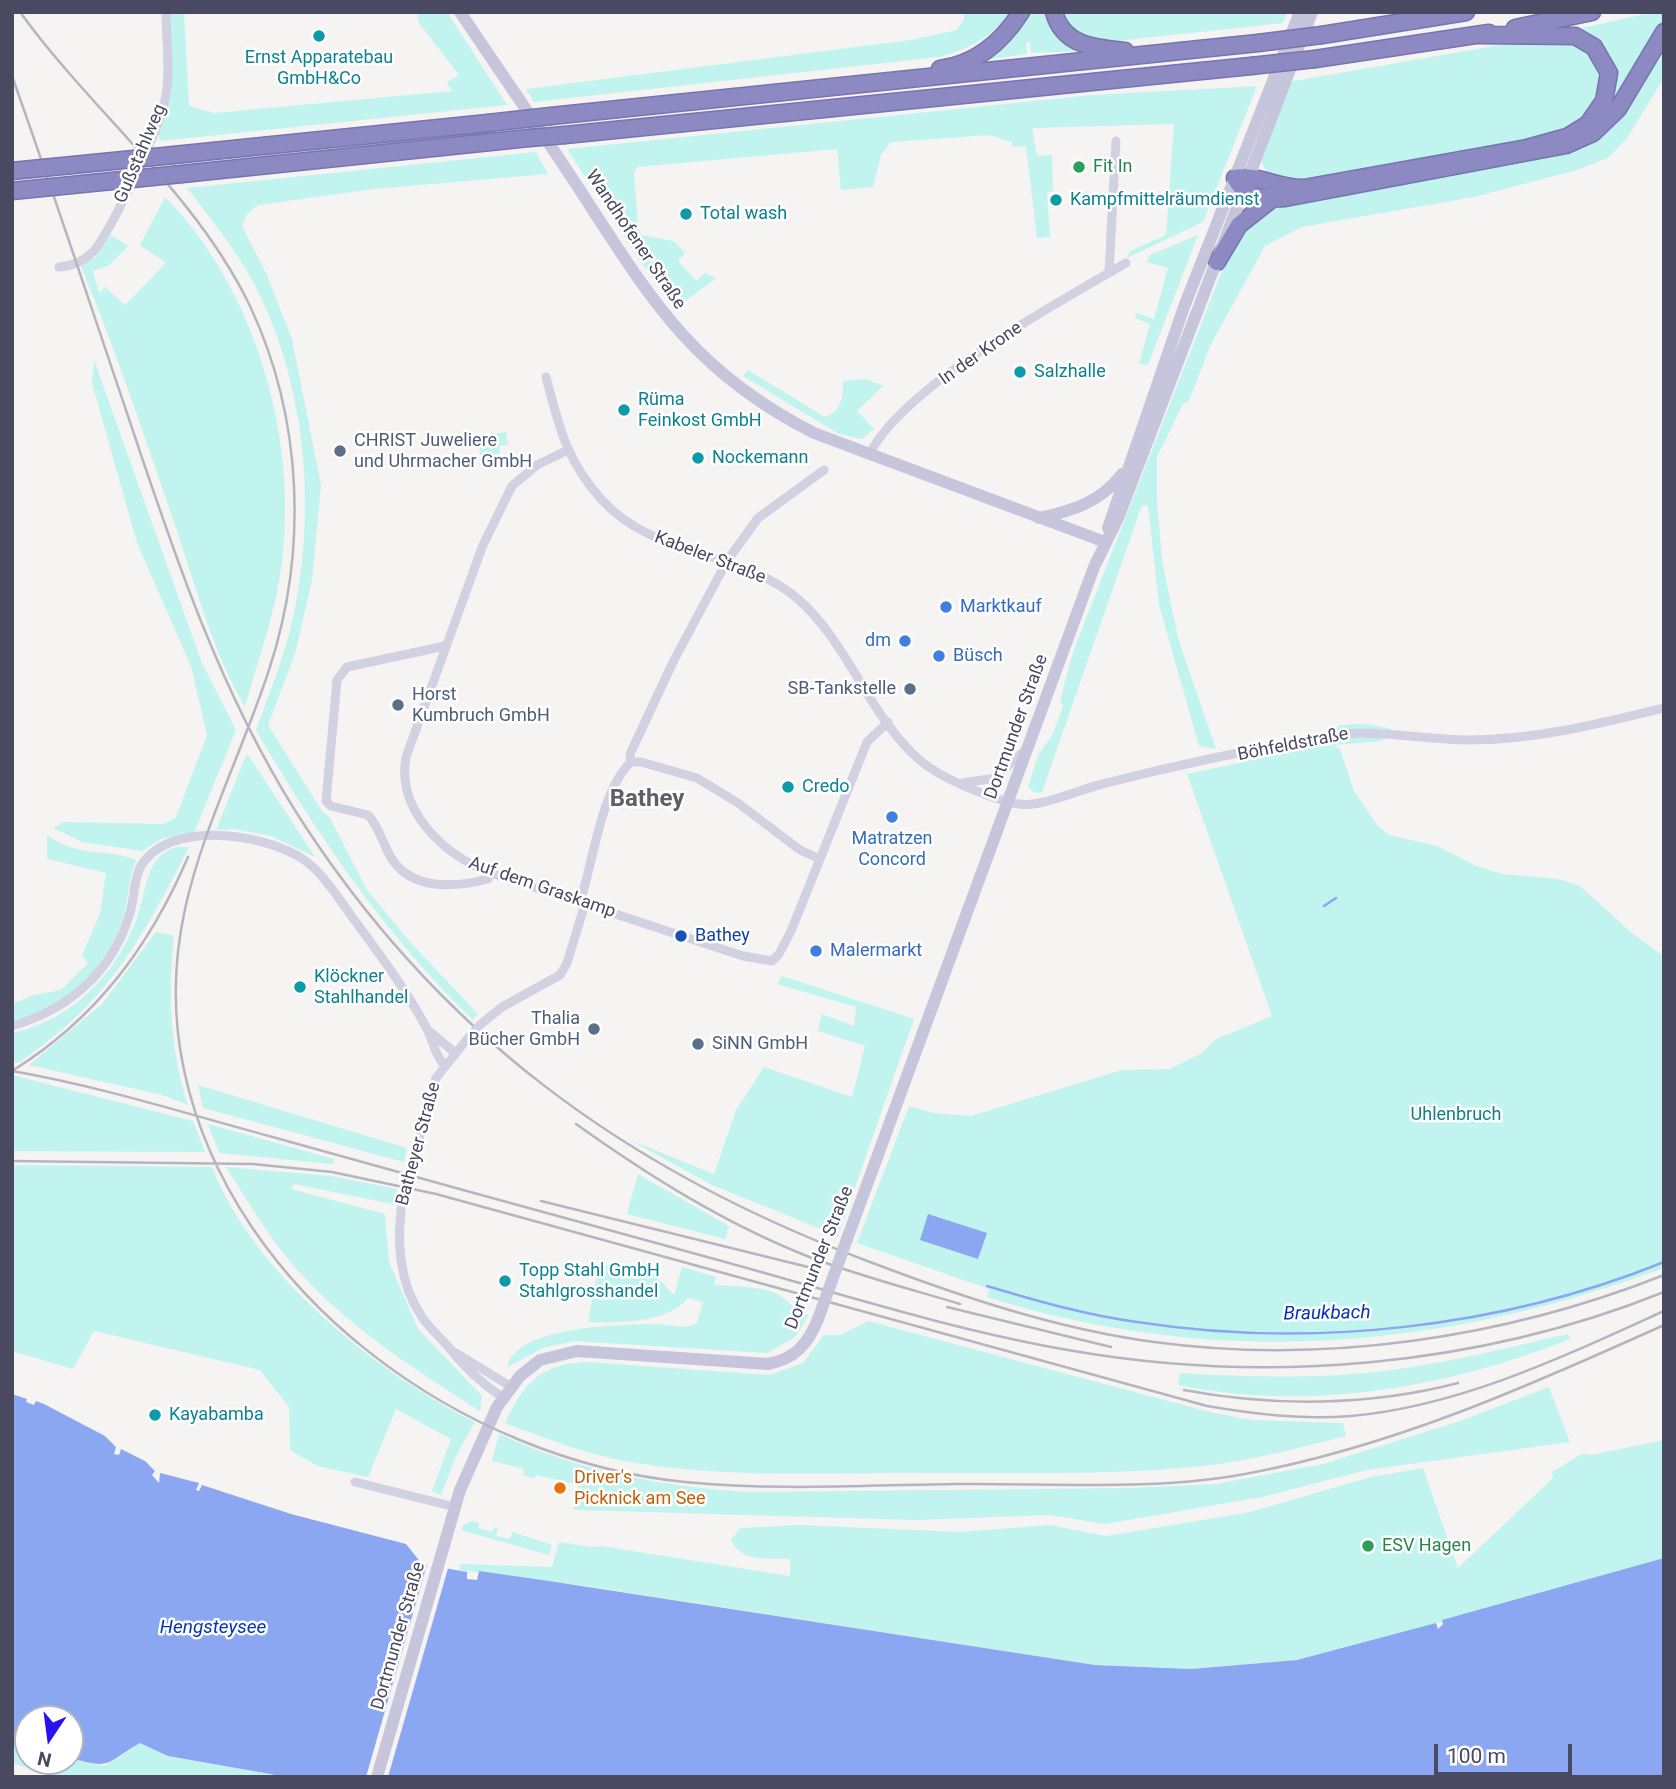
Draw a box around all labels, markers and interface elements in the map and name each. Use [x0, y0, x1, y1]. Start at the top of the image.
marker: Ernst Apparatebau GmbH&Co [311, 28, 327, 44]
place label: Ernst Apparatebau GmbH&Co [245, 47, 393, 90]
street label: Gußstahlweg [110, 101, 172, 207]
place label: Fit In [1093, 156, 1133, 178]
marker: Fit In [1071, 159, 1087, 175]
street label: Wandhofener Straße [580, 166, 690, 314]
place label: Kampfmittelräumdienst [1070, 189, 1260, 211]
marker: Kampfmittelräumdienst [1048, 192, 1064, 208]
place label: Total wash [700, 203, 787, 225]
marker: Total wash [678, 206, 694, 222]
street label: In der Krone [935, 317, 1027, 391]
place label: Salzhalle [1034, 361, 1106, 383]
marker: Salzhalle [1012, 364, 1028, 380]
place label: Rüma Feinkost GmbH [638, 389, 762, 432]
marker: Rüma Feinkost GmbH [616, 402, 632, 418]
place label: CHRIST Juweliere und Uhrmacher GmbH [354, 430, 532, 472]
marker: CHRIST Juweliere und Uhrmacher GmbH [332, 443, 348, 459]
place label: Nockemann [712, 447, 808, 469]
marker: Nockemann [690, 450, 706, 466]
street label: Kabeler Straße [651, 527, 769, 589]
place label: Marktkauf [960, 596, 1042, 618]
marker: Marktkauf [938, 599, 954, 615]
place label: dm [865, 630, 891, 652]
marker: dm [897, 633, 913, 649]
place label: Büsch [953, 645, 1003, 667]
marker: Büsch [931, 648, 947, 664]
street label: Dortmunder Straße [981, 652, 1053, 802]
place label: SB-Tankstelle [787, 678, 896, 700]
marker: SB-Tankstelle [902, 681, 918, 697]
place label: Horst Kumbruch GmbH [412, 684, 550, 726]
marker: Horst Kumbruch GmbH [390, 697, 406, 713]
street label: Böhfeldstraße [1236, 724, 1350, 766]
place label: Credo [802, 776, 850, 798]
marker: Credo [780, 779, 796, 795]
district label: Bathey [610, 786, 684, 814]
marker: Matratzen Concord [884, 809, 900, 825]
place label: Matratzen Concord [851, 828, 933, 870]
street label: Auf dem Graskamp [466, 853, 618, 923]
place label: Bathey [695, 925, 750, 947]
marker: Bathey [673, 928, 689, 944]
place label: Malermarkt [830, 940, 922, 962]
marker: Malermarkt [808, 943, 824, 959]
place label: Klöckner Stahlhandel [314, 966, 408, 1009]
marker: Klöckner Stahlhandel [292, 979, 308, 995]
place label: Thalia Bücher GmbH [468, 1008, 580, 1050]
marker: Thalia Bücher GmbH [586, 1021, 602, 1037]
place label: SiNN GmbH [712, 1033, 808, 1055]
marker: SiNN GmbH [690, 1036, 706, 1052]
street label: Batheyer Straße [392, 1080, 446, 1208]
park label: Uhlenbruch [1411, 1104, 1501, 1126]
street label: Dortmunder Straße [781, 1183, 859, 1333]
place label: Topp Stahl GmbH Stahlgrosshandel [519, 1260, 660, 1302]
marker: Topp Stahl GmbH Stahlgrosshandel [497, 1273, 513, 1289]
water label: Braukbach [1283, 1302, 1371, 1326]
place label: Kayabamba [169, 1404, 264, 1426]
marker: Kayabamba [147, 1407, 163, 1423]
place label: Driver's Picknick am See [574, 1467, 705, 1510]
marker: Driver's Picknick am See [552, 1480, 568, 1496]
place label: ESV Hagen [1382, 1535, 1471, 1557]
marker: ESV Hagen [1360, 1538, 1376, 1554]
street label: Dortmunder Straße [368, 1560, 430, 1712]
water label: Hengsteysee [160, 1617, 266, 1639]
north arrow [14, 1705, 84, 1775]
scale bar [1438, 1730, 1576, 1774]
text: 100 m [1447, 1744, 1506, 1768]
text: N [35, 1746, 54, 1772]

